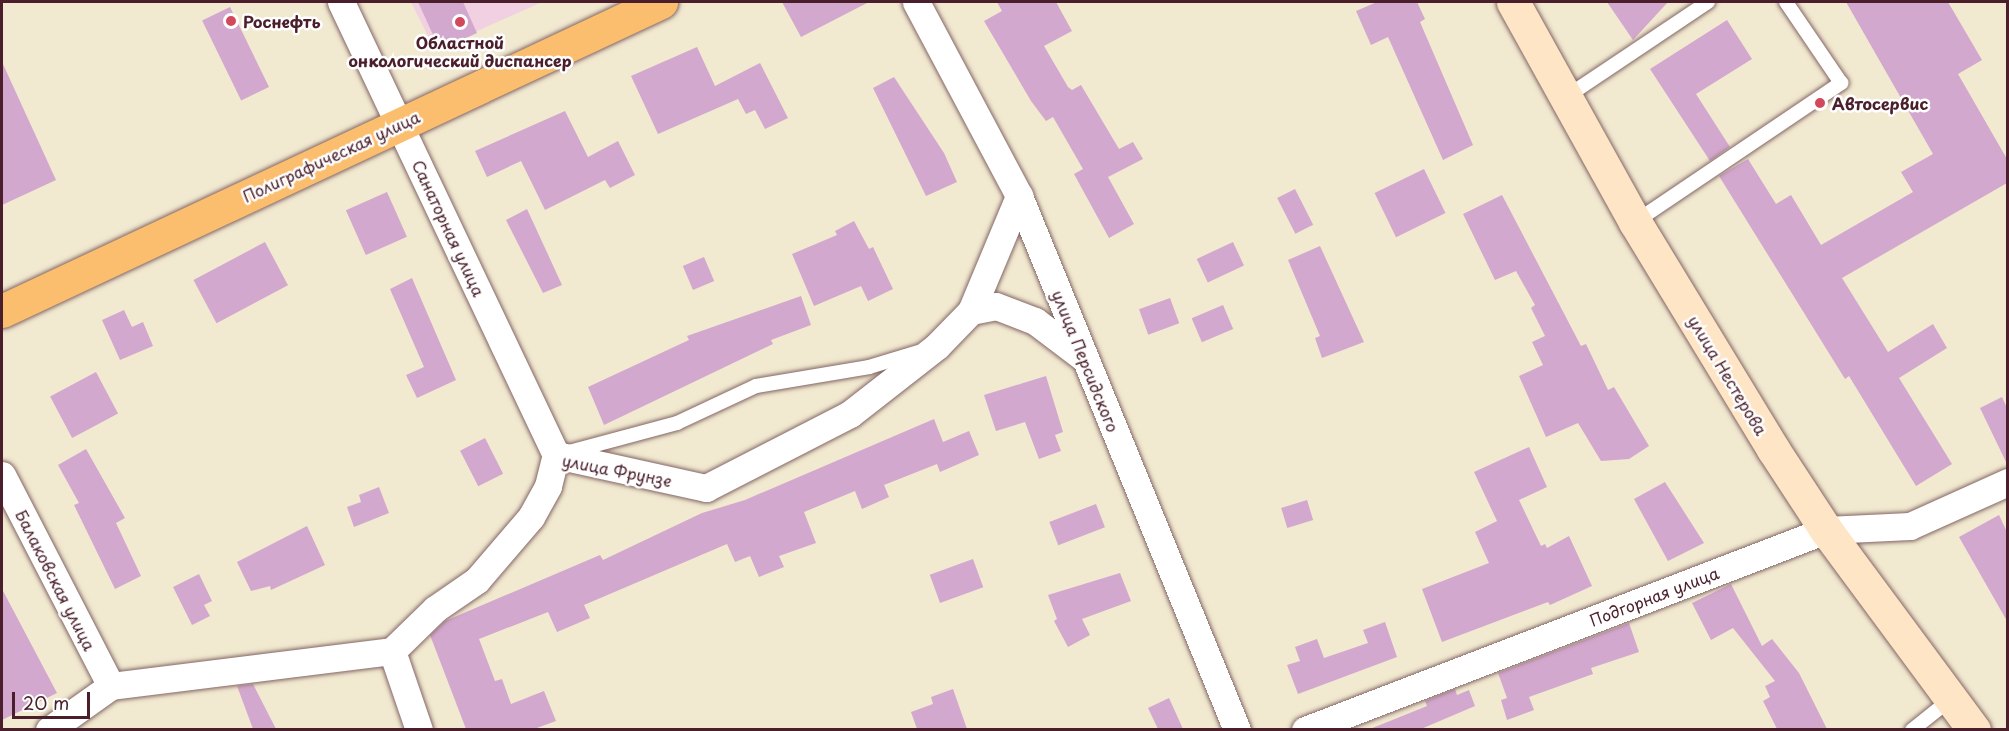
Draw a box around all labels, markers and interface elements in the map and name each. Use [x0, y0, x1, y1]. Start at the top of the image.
place label: Роснефть [243, 11, 321, 31]
marker: Областной онкологический диспансер [451, 13, 469, 31]
marker: Роснефть [224, 14, 238, 28]
place label: Областной онкологический диспансер [348, 32, 572, 70]
place label: Автосервис [1832, 93, 1928, 113]
marker: Автосервис [1813, 96, 1827, 110]
street label: Полиграфическая улица [239, 106, 423, 206]
street label: Санаторная улица [409, 156, 489, 300]
street label: улица Персидского [1049, 287, 1123, 435]
street label: улица Нестерова [1685, 311, 1771, 439]
street label: улица Фрунзе [560, 450, 674, 490]
street label: Балаковская улица [12, 506, 100, 654]
street label: Подгорная улица [1586, 562, 1722, 630]
scale bar [15, 680, 93, 718]
text: 20 m [23, 689, 69, 716]

